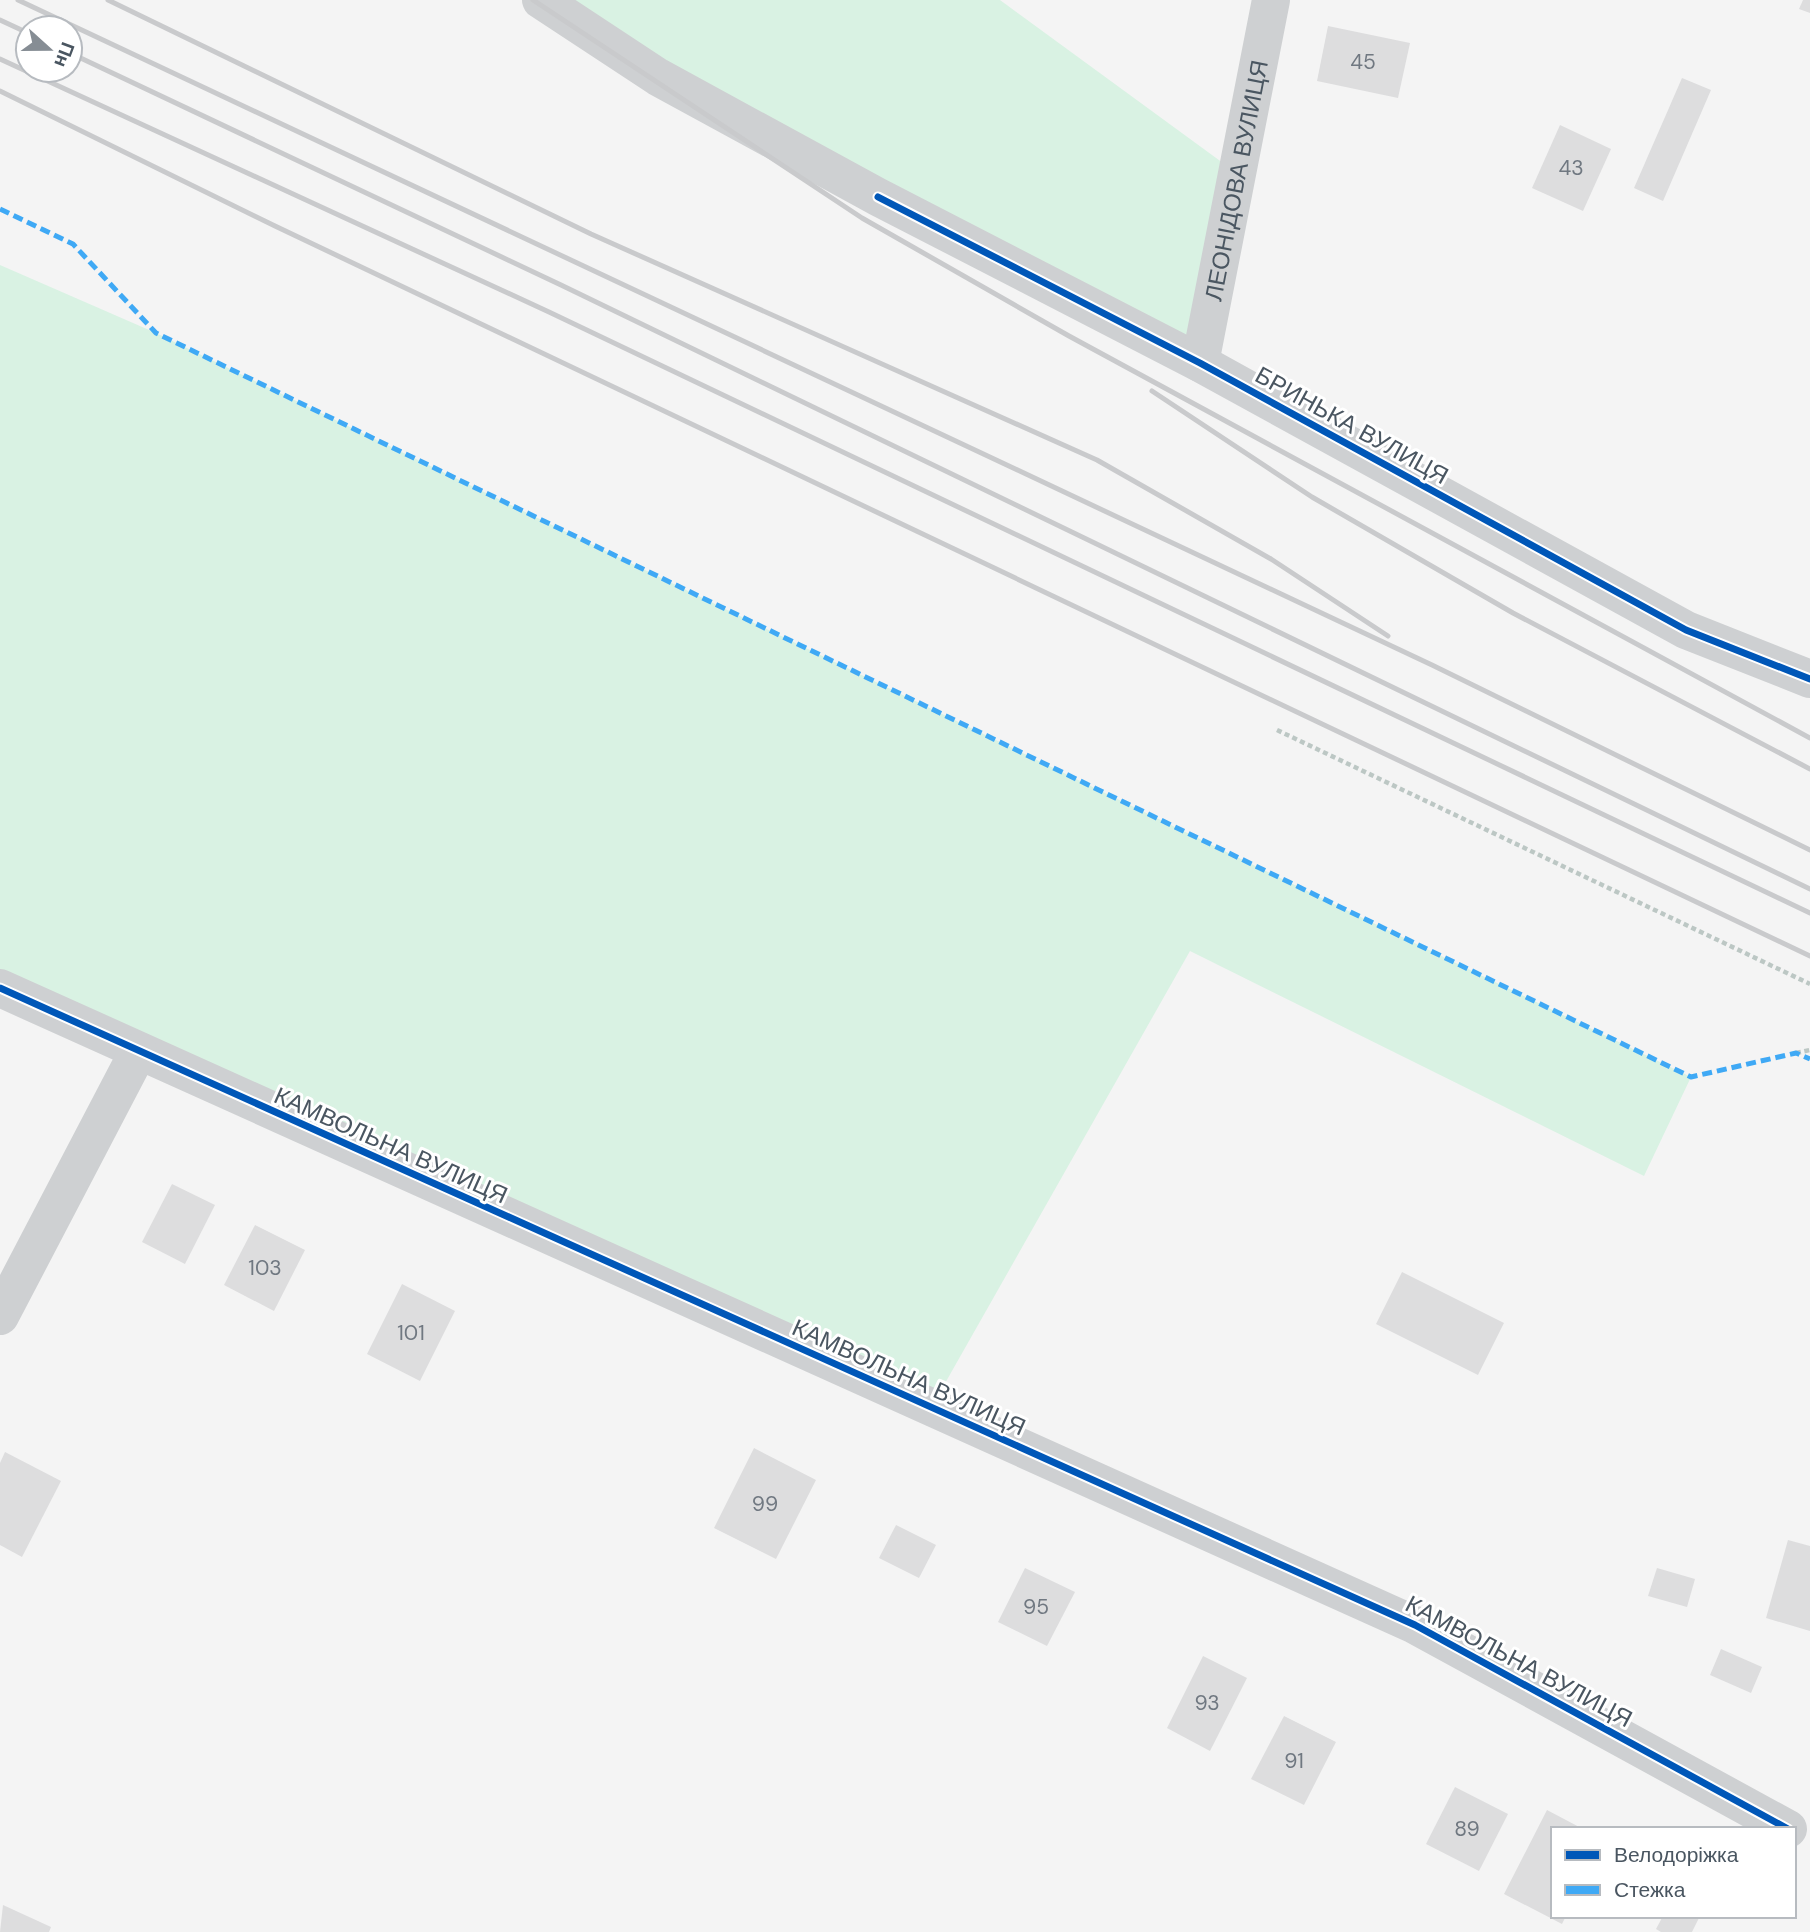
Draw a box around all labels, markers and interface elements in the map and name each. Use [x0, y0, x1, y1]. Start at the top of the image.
north arrow [14, 14, 84, 84]
text: Пн [48, 39, 81, 71]
house number: 45 [1350, 48, 1376, 76]
street label: ЛЕОНІДОВА ВУЛИЦЯ [1197, 57, 1274, 304]
house number: 43 [1558, 154, 1584, 182]
street label: БРИНЬКА ВУЛИЦЯ [1250, 359, 1454, 491]
street label: КАМВОЛЬНА ВУЛИЦЯ [269, 1079, 513, 1211]
house number: 103 [248, 1254, 282, 1282]
street label: КАМВОЛЬНА ВУЛИЦЯ [787, 1311, 1031, 1443]
house number: 101 [397, 1319, 425, 1347]
house number: 99 [752, 1490, 778, 1518]
street label: КАМВОЛЬНА ВУЛИЦЯ [1400, 1588, 1638, 1734]
house number: 95 [1023, 1593, 1049, 1621]
house number: 93 [1194, 1689, 1220, 1717]
house number: 91 [1284, 1747, 1304, 1775]
house number: 89 [1454, 1815, 1480, 1843]
legend [1551, 1827, 1796, 1918]
text: Велодоріжка [1614, 1841, 1739, 1869]
text: Стежка [1614, 1876, 1686, 1904]

